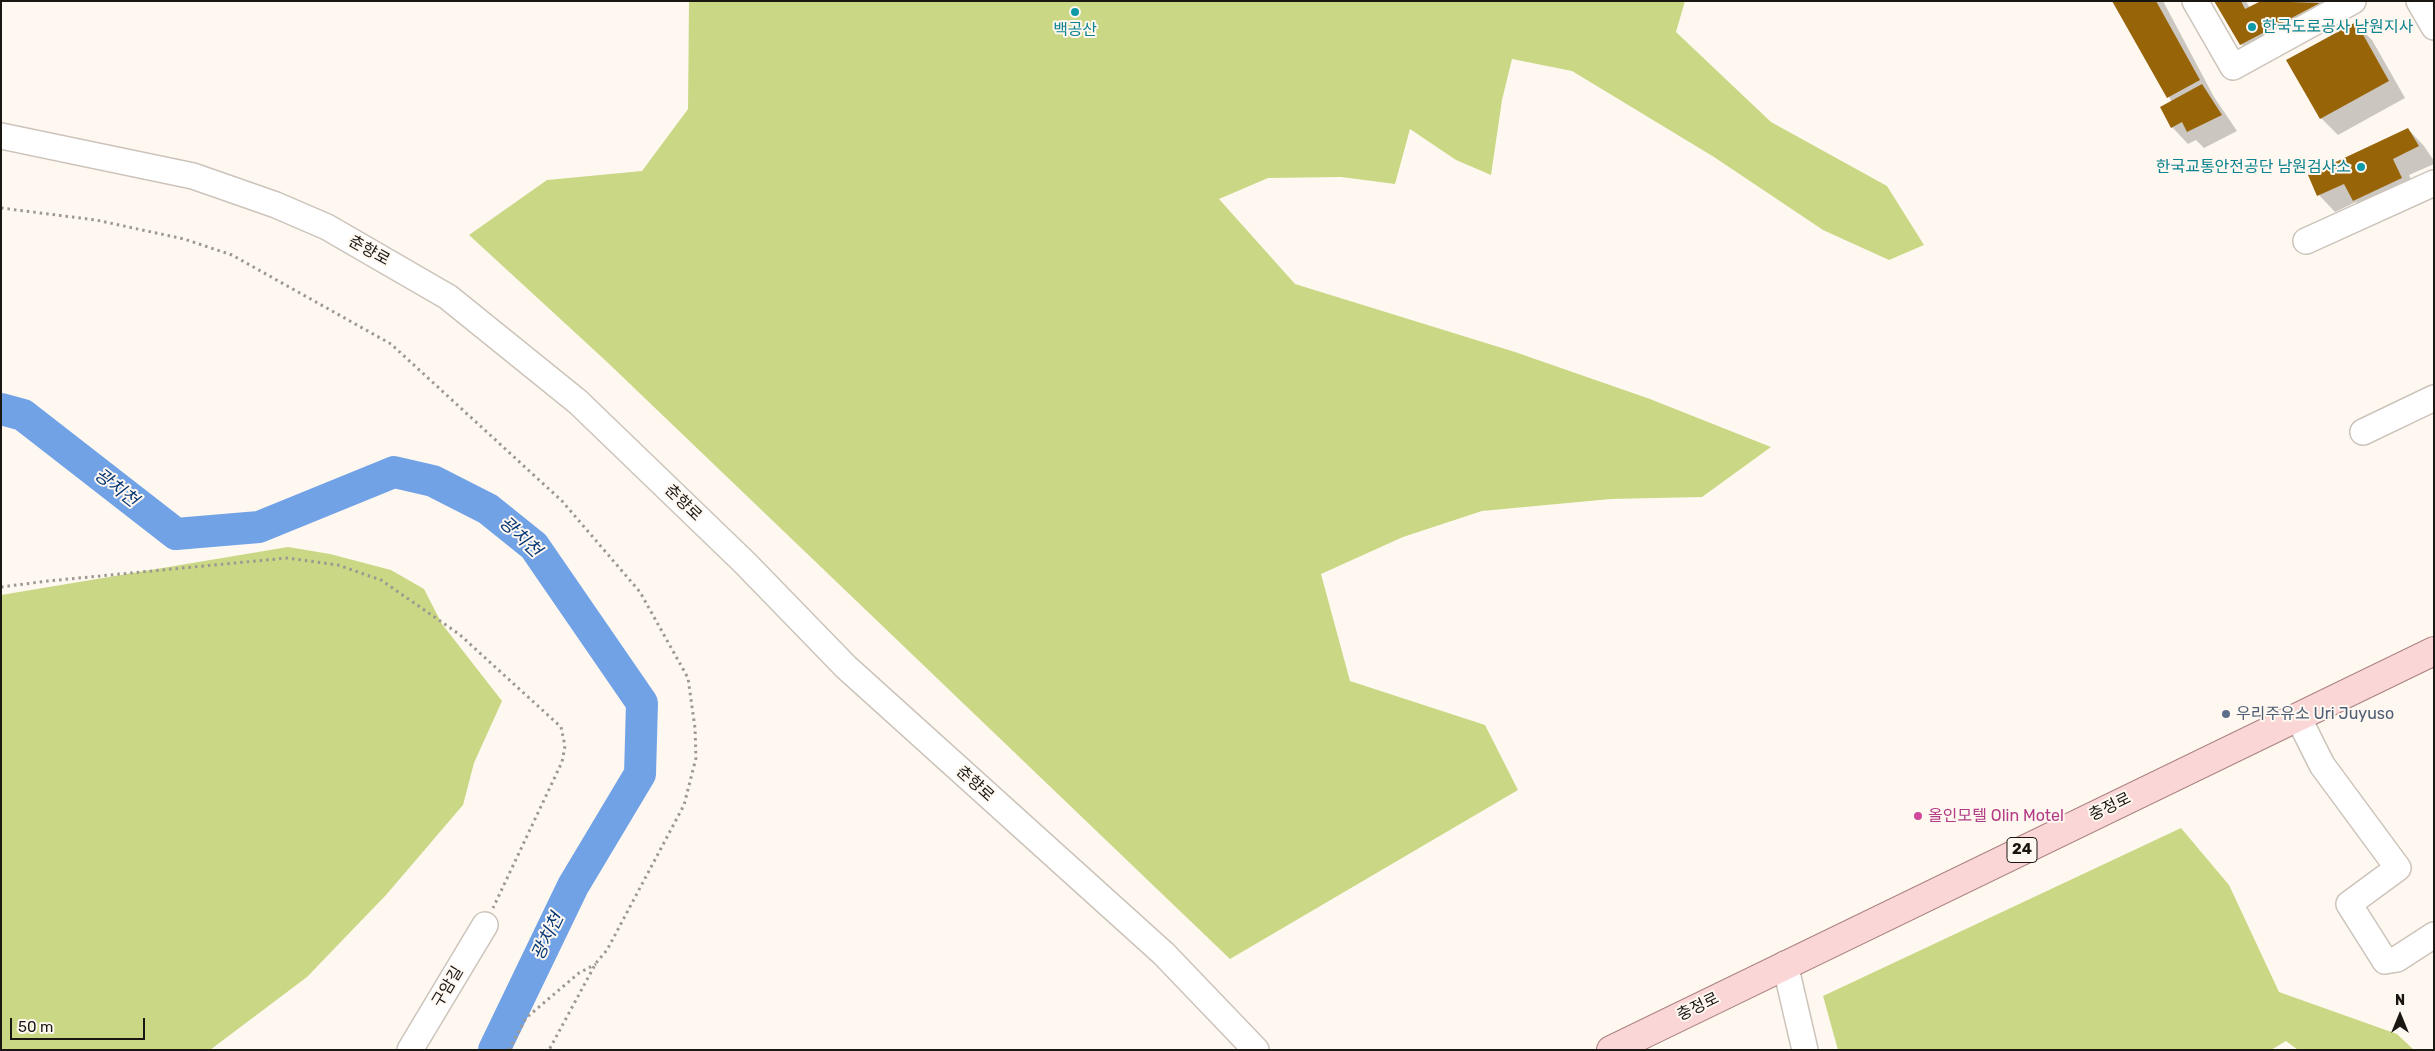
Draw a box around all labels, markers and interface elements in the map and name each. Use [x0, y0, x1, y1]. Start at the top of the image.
marker: 백공산 [1069, 6, 1081, 18]
place label: 한국도로공사 남원지사 [2262, 17, 2413, 37]
place label: 백공산 [1053, 20, 1097, 40]
marker: 한국도로공사 남원지사 [2246, 21, 2258, 33]
place label: 한국교통안전공단 남원검사소 [2156, 157, 2351, 177]
marker: 한국교통안전공단 남원검사소 [2355, 161, 2367, 173]
street label: 춘향로 [345, 232, 393, 270]
water label: 광치천 [90, 464, 142, 512]
street label: 춘향로 [660, 481, 706, 525]
water label: 광치천 [494, 512, 546, 562]
place label: 우리주유소 Uri Juyuso [2236, 704, 2394, 724]
marker: 우리주유소 Uri Juyuso [2220, 708, 2232, 720]
street label: 춘향로 [952, 762, 998, 806]
street label: 충정로 [2086, 789, 2134, 825]
place label: 올인모텔 Olin Motel [1928, 806, 2064, 826]
marker: 올인모텔 Olin Motel [1912, 810, 1924, 822]
road number: 24 [2007, 838, 2037, 862]
water label: 광치천 [527, 910, 569, 964]
street label: 구암길 [428, 963, 468, 1011]
street label: 충정로 [1674, 989, 1722, 1025]
north arrow [2375, 991, 2425, 1041]
text: N [2395, 992, 2405, 1009]
scale bar [12, 1008, 148, 1040]
text: 50 m [18, 1018, 53, 1036]

